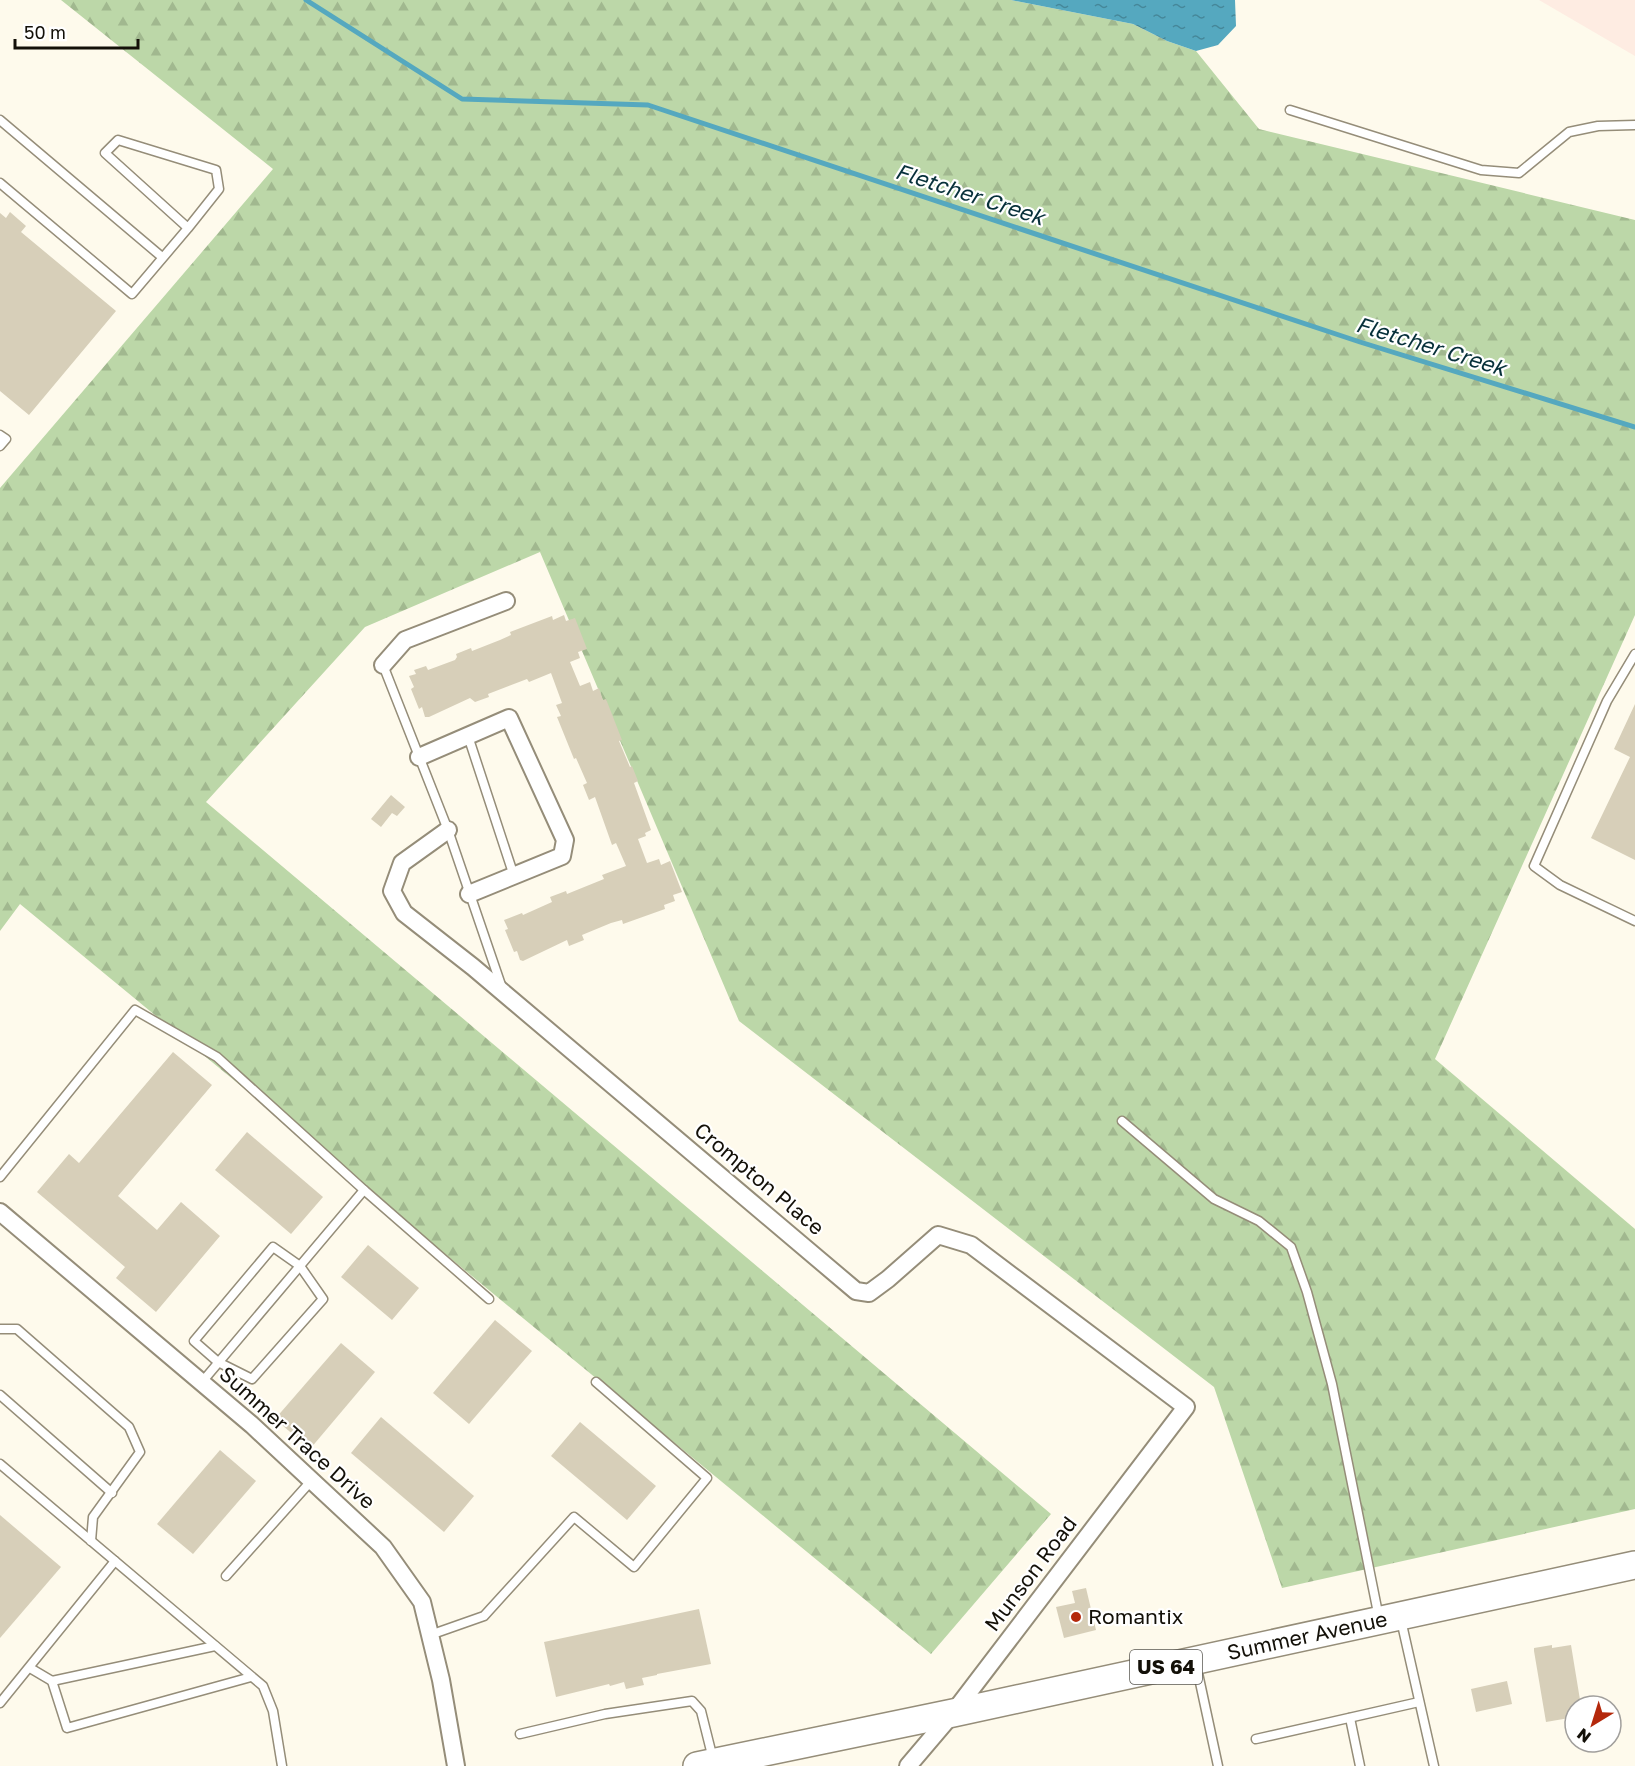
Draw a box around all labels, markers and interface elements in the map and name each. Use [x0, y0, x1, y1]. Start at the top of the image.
scale bar [15, 12, 138, 50]
text: 50 m [24, 21, 66, 43]
water label: Fletcher Creek [892, 157, 1051, 231]
water label: Fletcher Creek [1353, 310, 1512, 382]
street label: Crompton Place [689, 1116, 830, 1240]
street label: Summer Trace Drive [214, 1360, 381, 1514]
street label: Munson Road [979, 1511, 1082, 1636]
place label: Romantix [1088, 1603, 1184, 1629]
street label: Summer Avenue [1225, 1605, 1390, 1665]
marker: Romantix [1069, 1610, 1083, 1624]
road number: US 64 [1130, 1650, 1202, 1684]
north arrow [1563, 1694, 1623, 1754]
text: N [1573, 1724, 1595, 1747]

